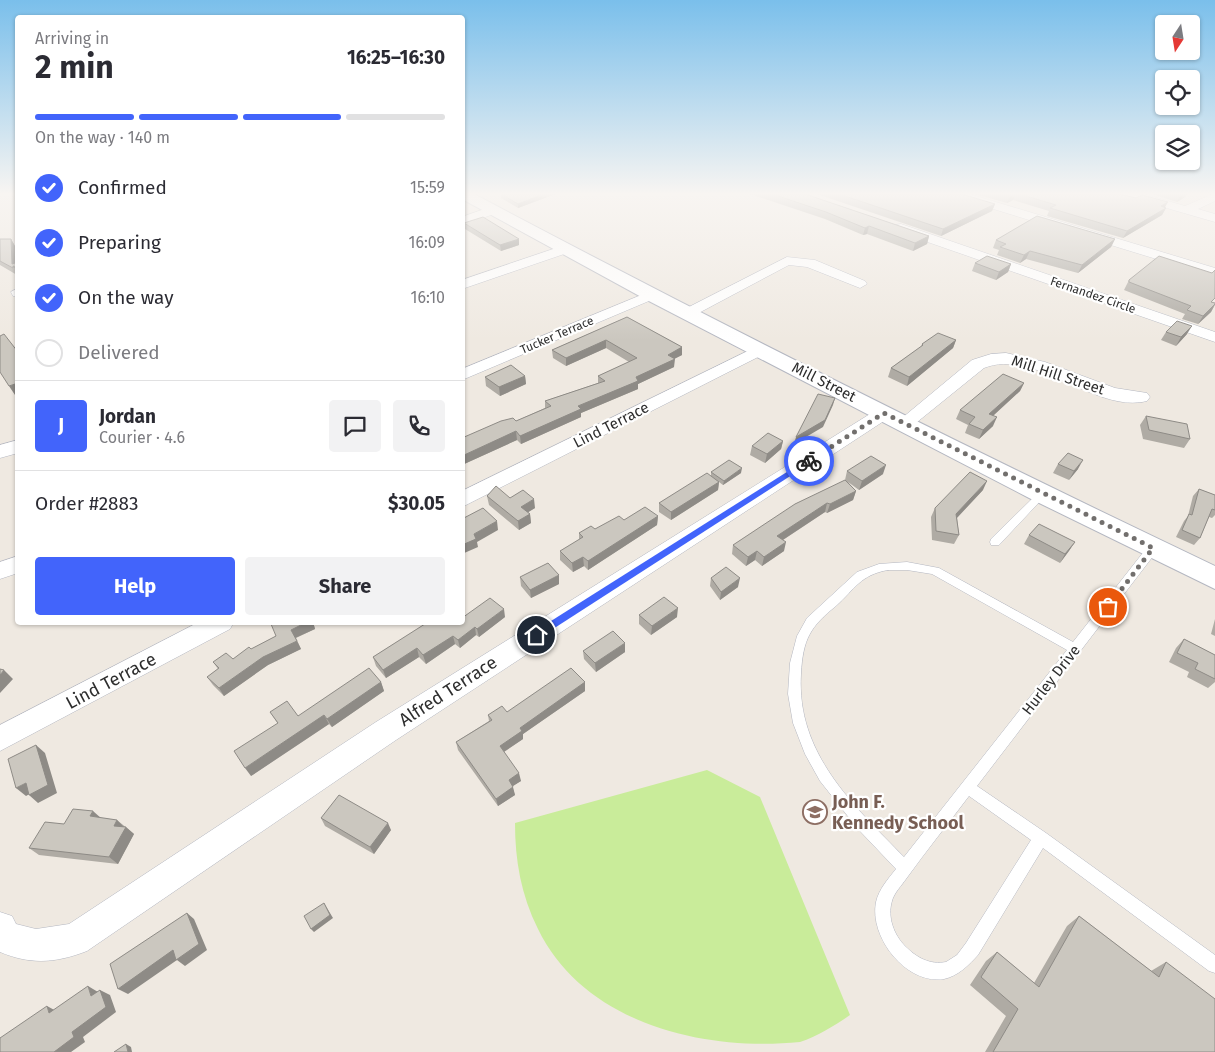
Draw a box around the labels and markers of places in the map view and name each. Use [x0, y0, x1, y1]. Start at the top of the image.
pin [1087, 586, 1129, 628]
pin [515, 614, 557, 656]
place label: John F. Kennedy School [831, 791, 964, 834]
school or university icon: John F. Kennedy School [802, 799, 828, 825]

